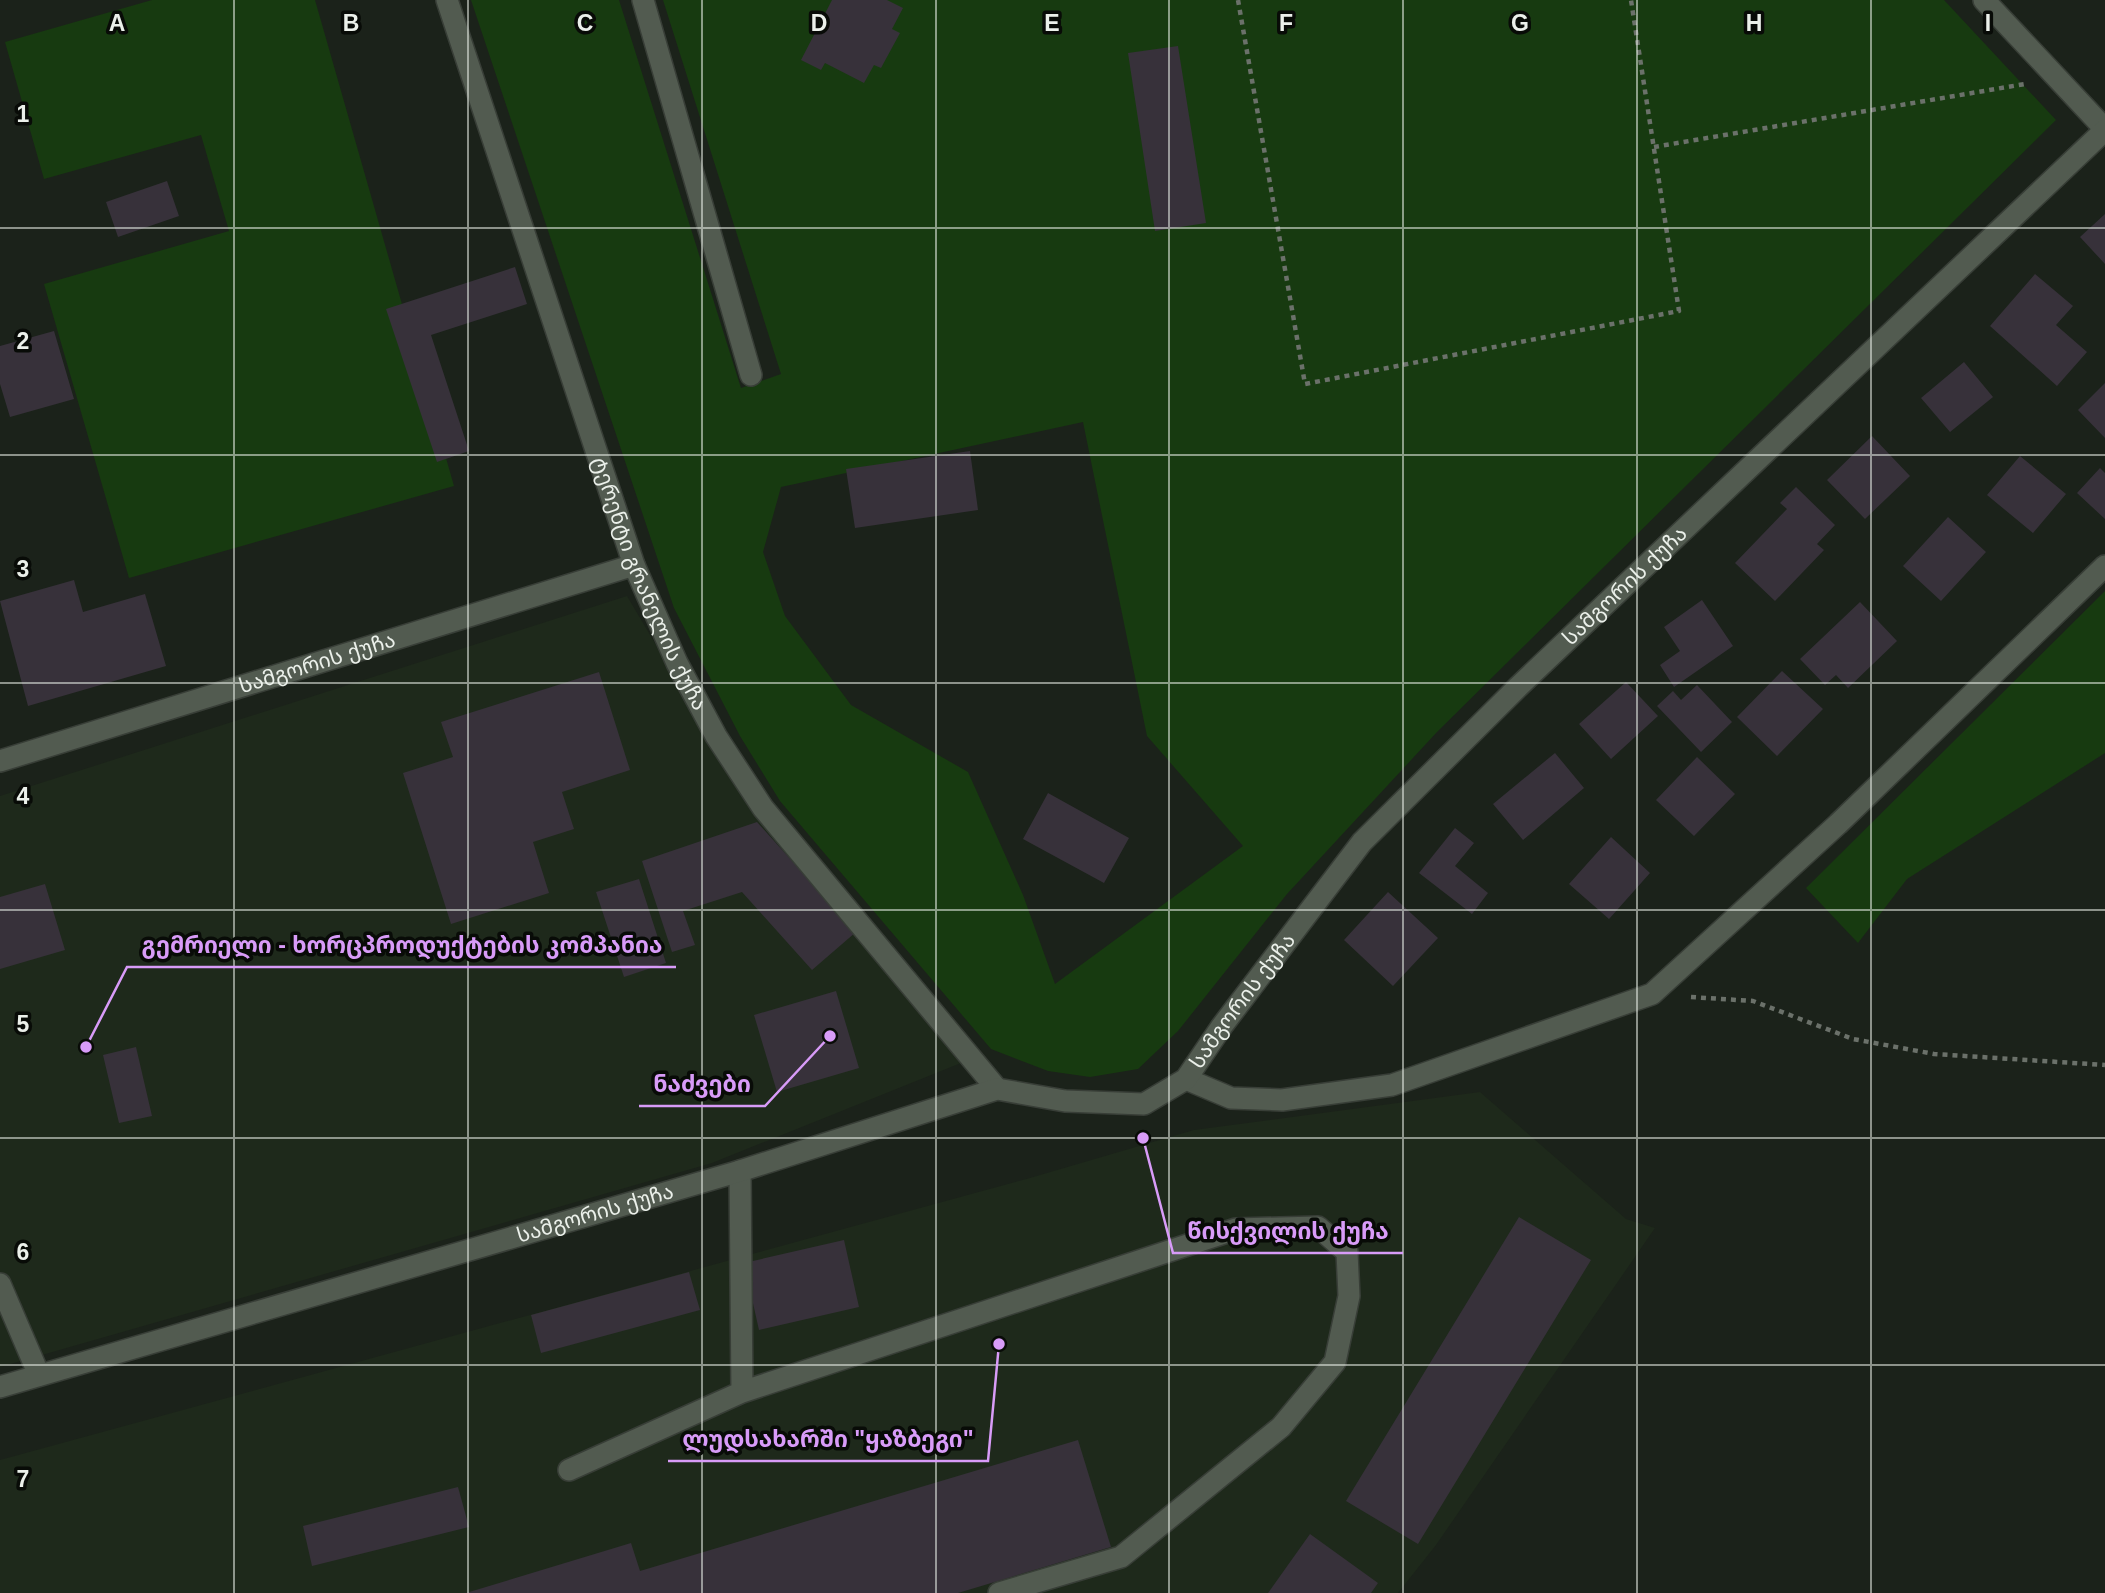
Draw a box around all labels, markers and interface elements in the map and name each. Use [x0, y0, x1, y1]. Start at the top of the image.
text: A [109, 10, 125, 36]
text: B [343, 10, 359, 36]
text: C [577, 10, 593, 36]
text: D [811, 10, 827, 36]
text: E [1044, 10, 1060, 36]
text: F [1279, 10, 1293, 36]
text: G [1511, 10, 1529, 36]
text: H [1746, 10, 1762, 36]
text: I [1985, 10, 1991, 36]
text: 1 [17, 101, 30, 127]
text: 2 [17, 328, 29, 354]
street label: ტერენტი გრანელის ქუჩა [587, 454, 712, 714]
street label: სამგორის ქუჩა [1558, 521, 1691, 649]
text: 3 [17, 556, 29, 582]
street label: სამგორის ქუჩა [236, 628, 398, 697]
text: 4 [17, 783, 30, 809]
callout: გემრიელი - ხორცპროდუქტების კომპანია [127, 923, 676, 967]
street label: სამგორის ქუჩა [1185, 929, 1299, 1073]
text: გემრიელი - ხორცპროდუქტების კომპანია [142, 932, 662, 960]
text: 5 [17, 1011, 30, 1037]
callout: ნაძვები [639, 1062, 765, 1106]
text: ნაძვები [653, 1071, 751, 1098]
street label: სამგორის ქუჩა [514, 1179, 676, 1247]
callout: წისქვილის ქუჩა [1173, 1209, 1403, 1253]
text: წისქვილის ქუჩა [1187, 1218, 1389, 1245]
text: 6 [17, 1239, 29, 1265]
callout: ლუდსახარში "ყაზბეგი" [668, 1417, 988, 1461]
text: ლუდსახარში "ყაზბეგი" [682, 1426, 974, 1454]
text: 7 [17, 1466, 29, 1492]

